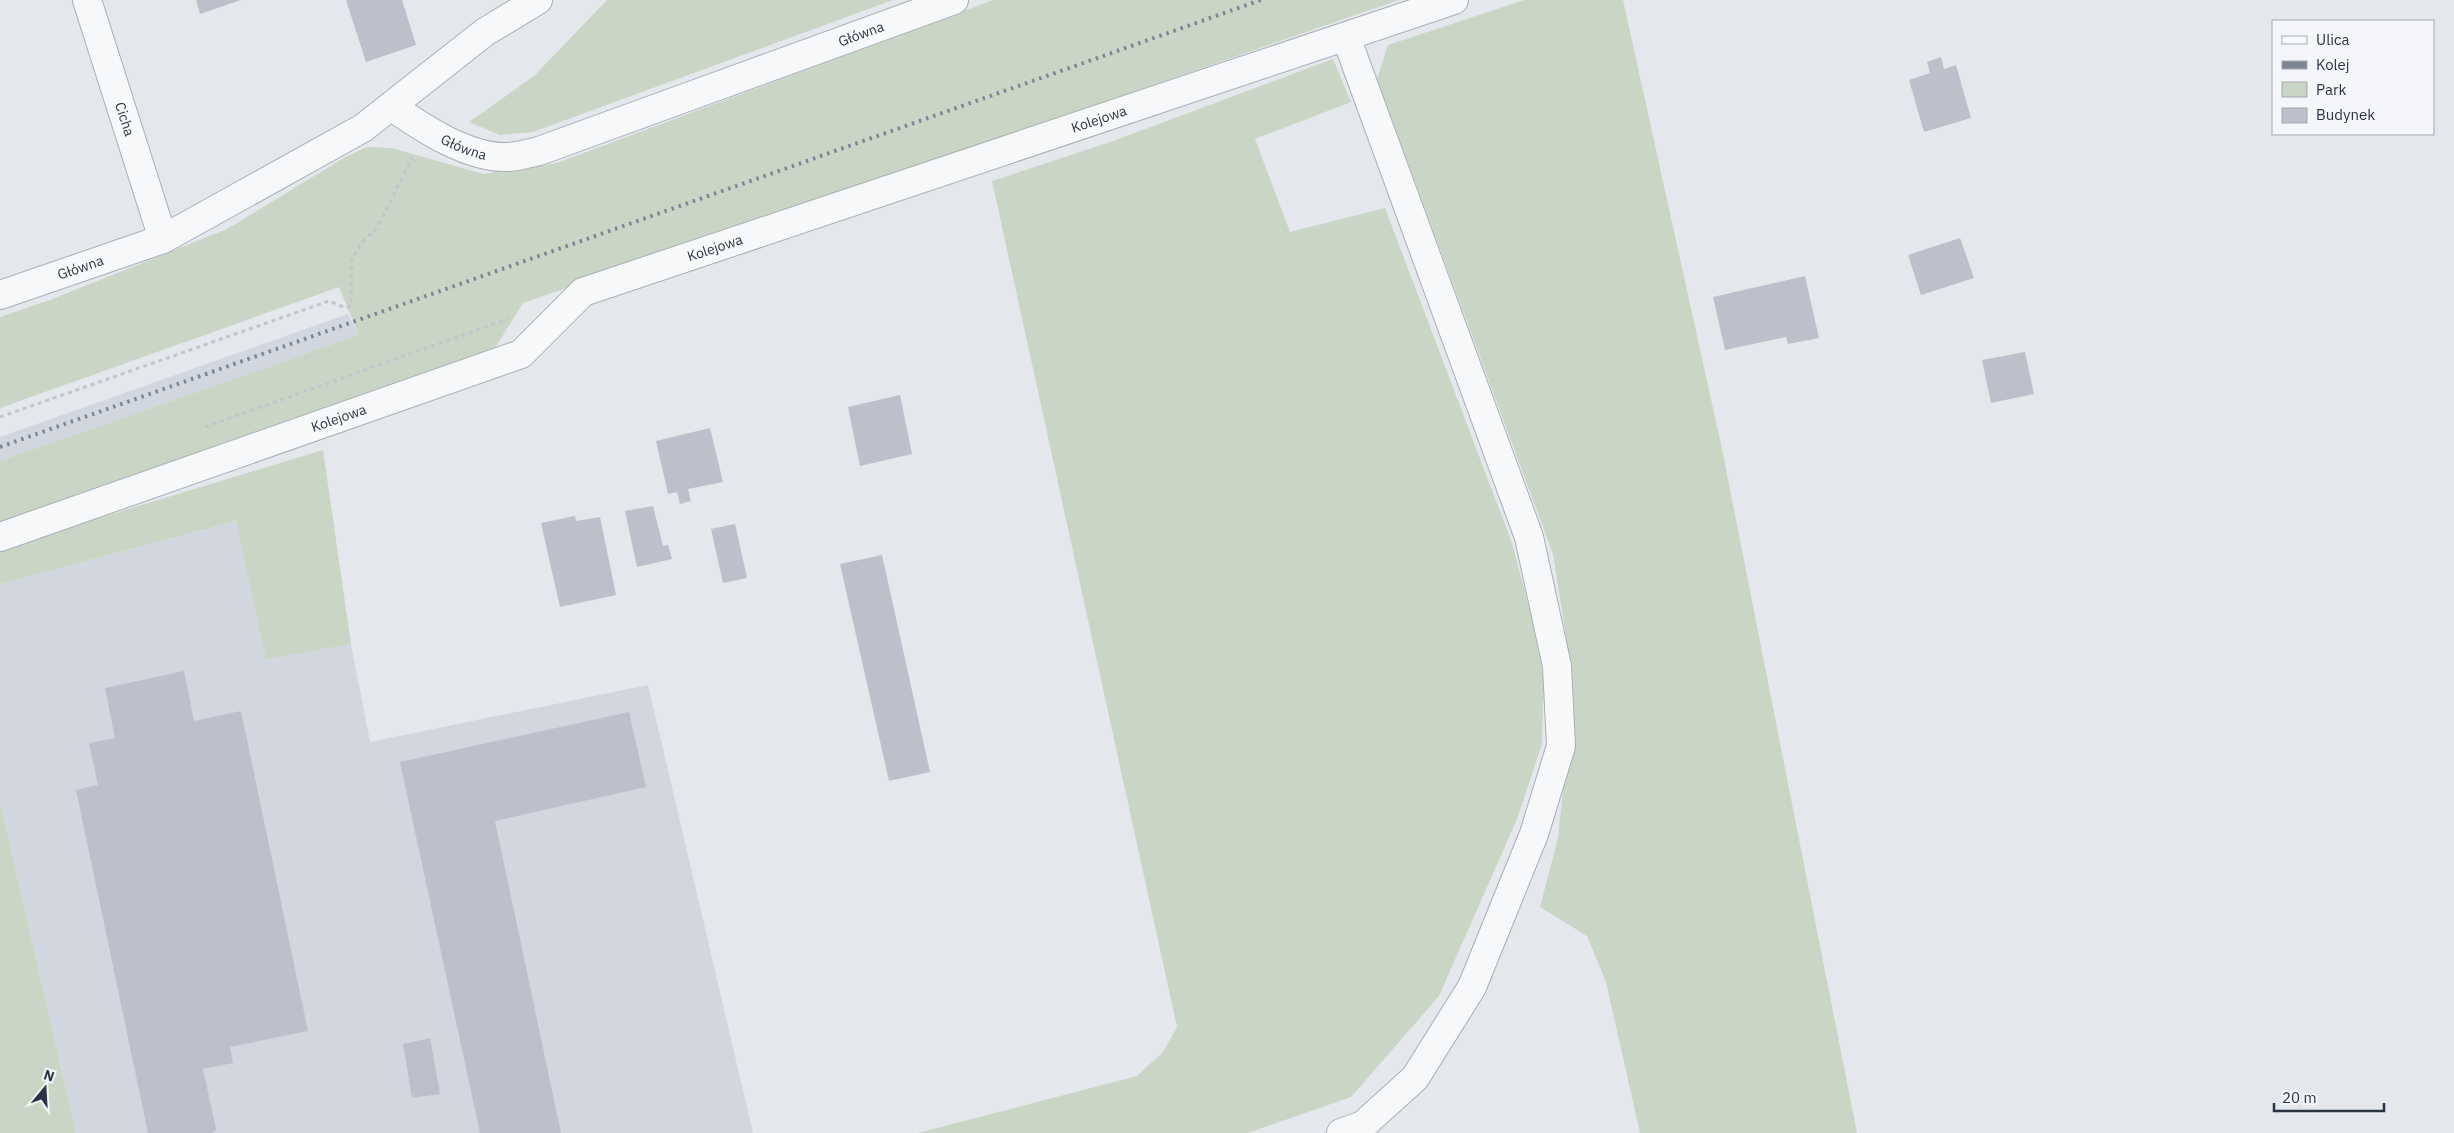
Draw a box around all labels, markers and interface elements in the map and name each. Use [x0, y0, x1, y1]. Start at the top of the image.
street label: Główna [836, 17, 887, 50]
legend [2272, 20, 2434, 135]
text: Ulica [2316, 30, 2350, 49]
text: Kolej [2316, 55, 2350, 74]
text: Park [2316, 80, 2346, 99]
street label: Cicha [111, 100, 139, 139]
street label: Kolejowa [1069, 101, 1129, 137]
text: Budynek [2316, 105, 2375, 124]
street label: Główna [438, 130, 489, 164]
street label: Kolejowa [685, 230, 745, 265]
street label: Główna [55, 251, 106, 284]
street label: Kolejowa [309, 400, 369, 436]
north arrow [20, 1063, 70, 1113]
text: N [41, 1066, 57, 1086]
scale bar [2274, 1080, 2384, 1112]
text: 20 m [2282, 1088, 2317, 1107]

